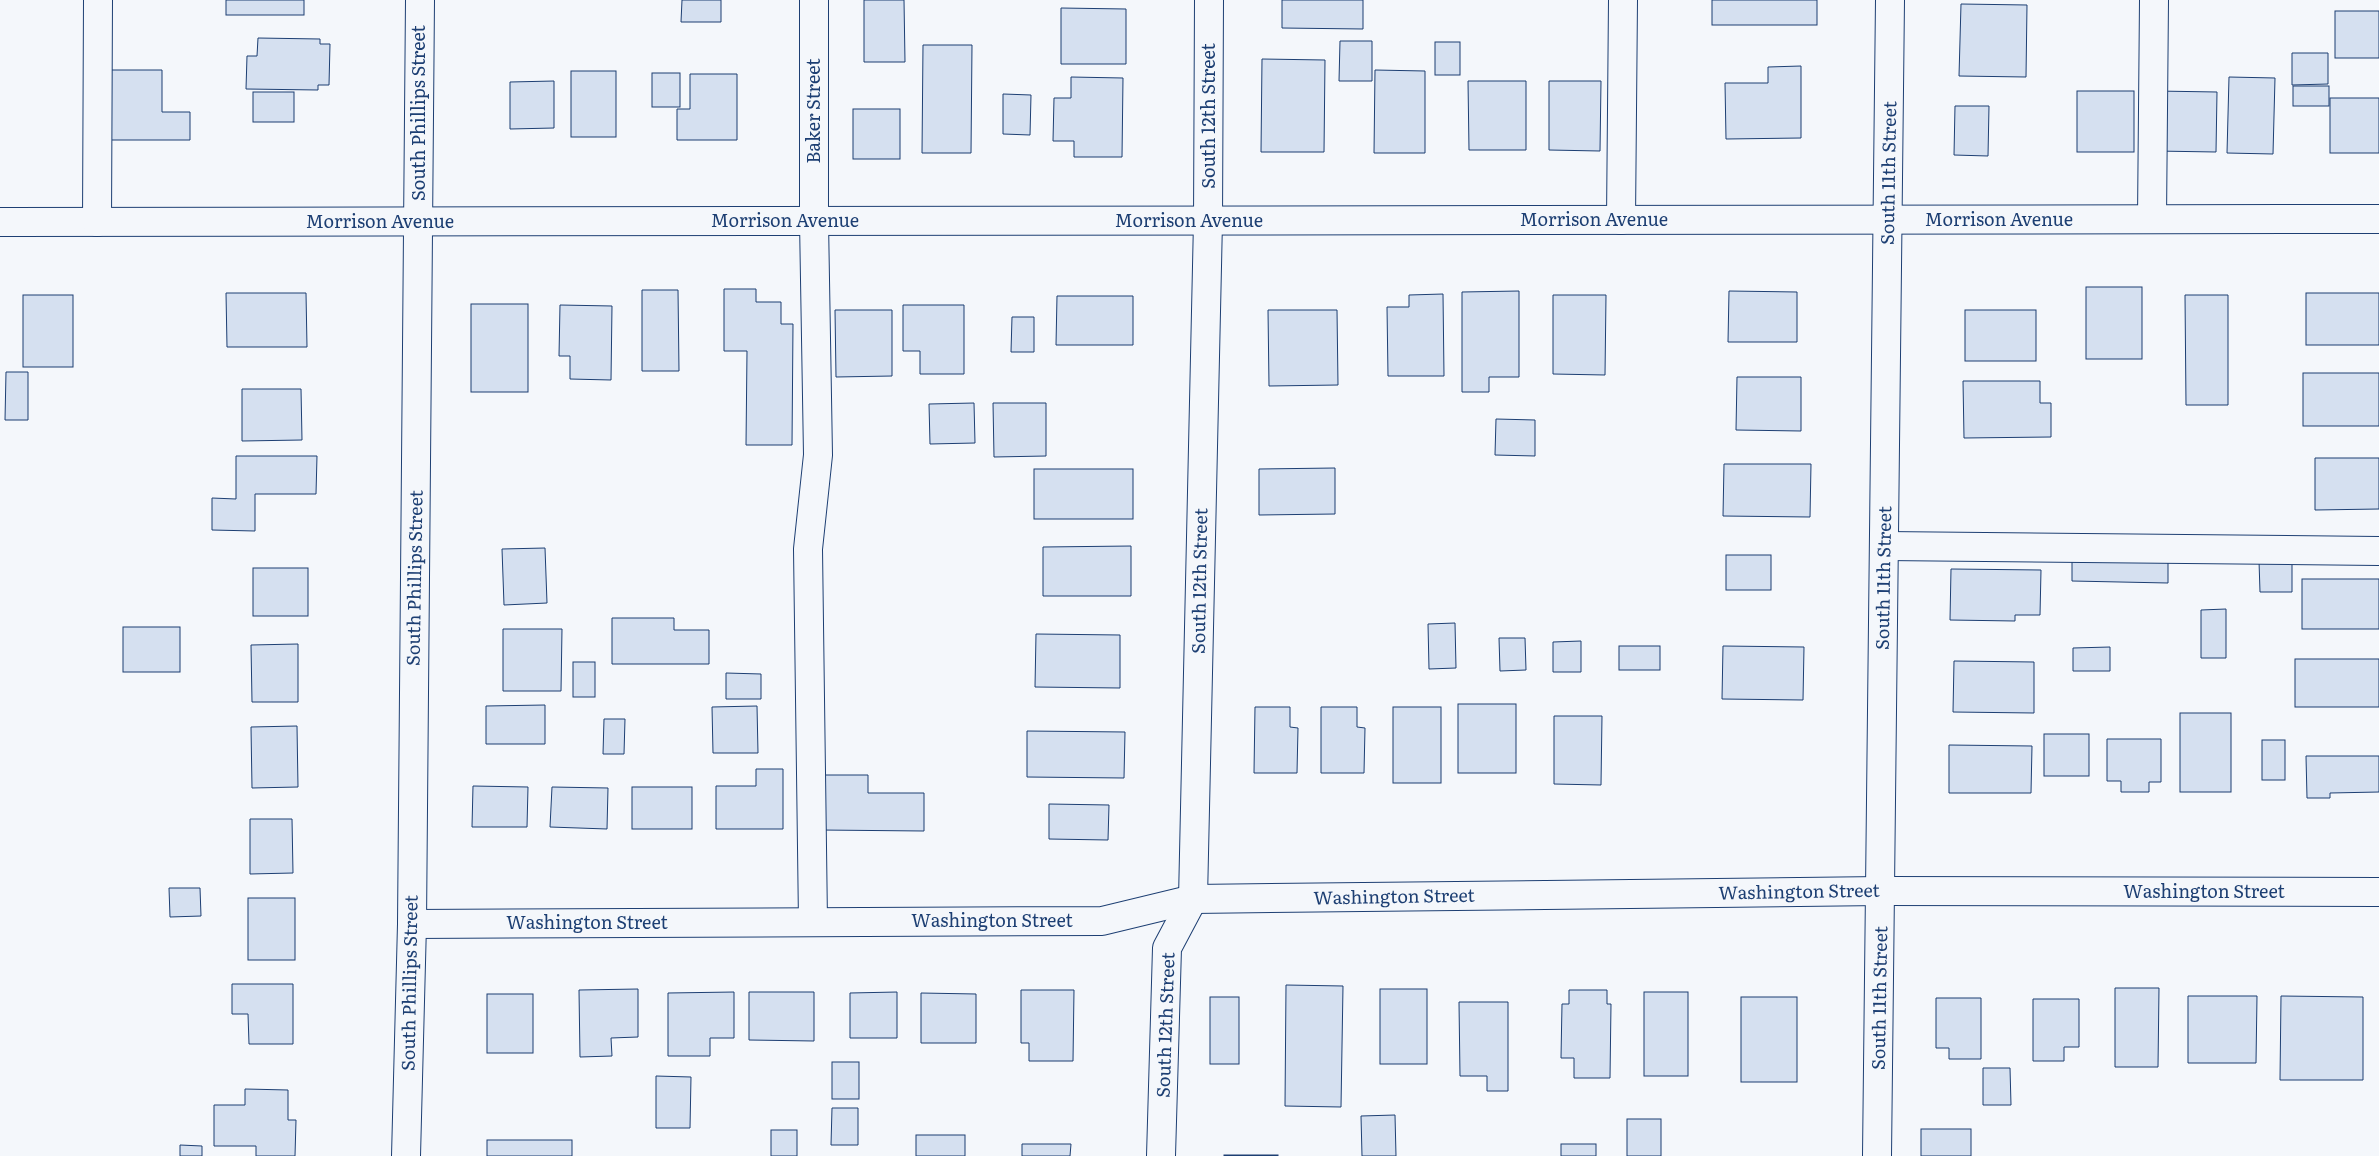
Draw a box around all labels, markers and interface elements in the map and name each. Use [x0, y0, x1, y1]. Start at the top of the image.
street label: South Phillips Street [404, 24, 431, 201]
street label: South 12th Street [1194, 42, 1221, 189]
street label: Baker Street [799, 58, 826, 164]
street label: South 11th Street [1873, 100, 1902, 245]
street label: Morrison Avenue [1520, 205, 1668, 232]
street label: Morrison Avenue [1925, 205, 2073, 232]
street label: Morrison Avenue [711, 206, 859, 233]
street label: Morrison Avenue [1115, 206, 1263, 233]
street label: Morrison Avenue [306, 207, 454, 234]
street label: South Phillips Street [398, 489, 429, 666]
street label: South 11th Street [1868, 505, 1897, 650]
street label: South 12th Street [1184, 507, 1213, 654]
street label: Washington Street [1718, 876, 1881, 905]
street label: Washington Street [2123, 877, 2285, 904]
street label: Washington Street [1313, 881, 1476, 910]
street label: South Phillips Street [393, 894, 424, 1071]
street label: Washington Street [911, 906, 1073, 933]
street label: Washington Street [506, 908, 668, 935]
street label: South 11th Street [1864, 925, 1893, 1070]
street label: South 12th Street [1148, 951, 1181, 1098]

